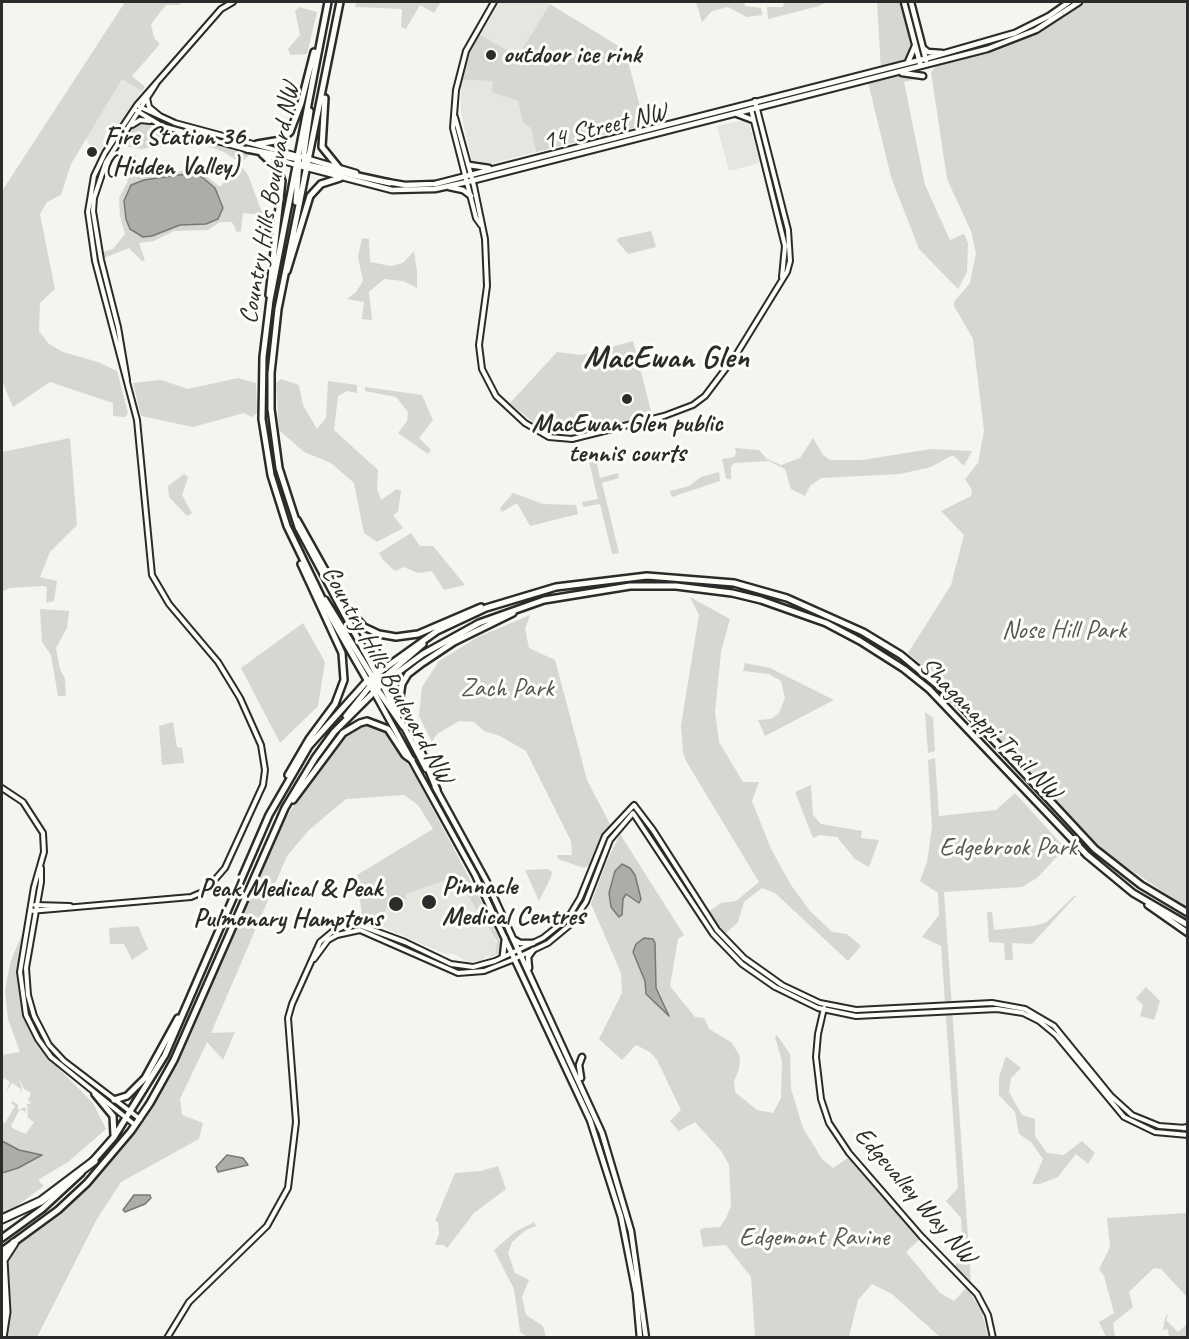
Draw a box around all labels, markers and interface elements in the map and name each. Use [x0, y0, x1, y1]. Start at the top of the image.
place label: outdoor ice rink [503, 39, 641, 71]
marker: outdoor ice rink [484, 48, 498, 62]
street label: Country Hills Boulevard NW [233, 80, 307, 326]
street label: 14 Street NW [540, 97, 670, 157]
place label: Fire Station 36 (Hidden Valley) [104, 121, 245, 182]
marker: Fire Station 36 (Hidden Valley) [85, 145, 99, 159]
district label: MacEwan Glen [583, 340, 749, 378]
marker: MacEwan Glen public tennis courts [620, 392, 634, 406]
place label: MacEwan Glen public tennis courts [532, 408, 722, 470]
street label: Country Hills Boulevard NW [314, 560, 460, 790]
park label: Nose Hill Park [1002, 615, 1126, 647]
street label: Shaganappi Trail NW [912, 651, 1068, 807]
park label: Zach Park [461, 673, 553, 705]
park label: Edgebrook Park [939, 832, 1077, 864]
place label: Pinnacle Medical Centres [442, 871, 585, 933]
place label: Peak Medical & Peak Pulmonary Hamptons [193, 873, 382, 934]
marker: Pinnacle Medical Centres [420, 893, 438, 911]
marker: Peak Medical & Peak Pulmonary Hamptons [387, 895, 405, 913]
street label: Edgevalley Way NW [847, 1121, 983, 1271]
park label: Edgemont Ravine [739, 1222, 889, 1254]

